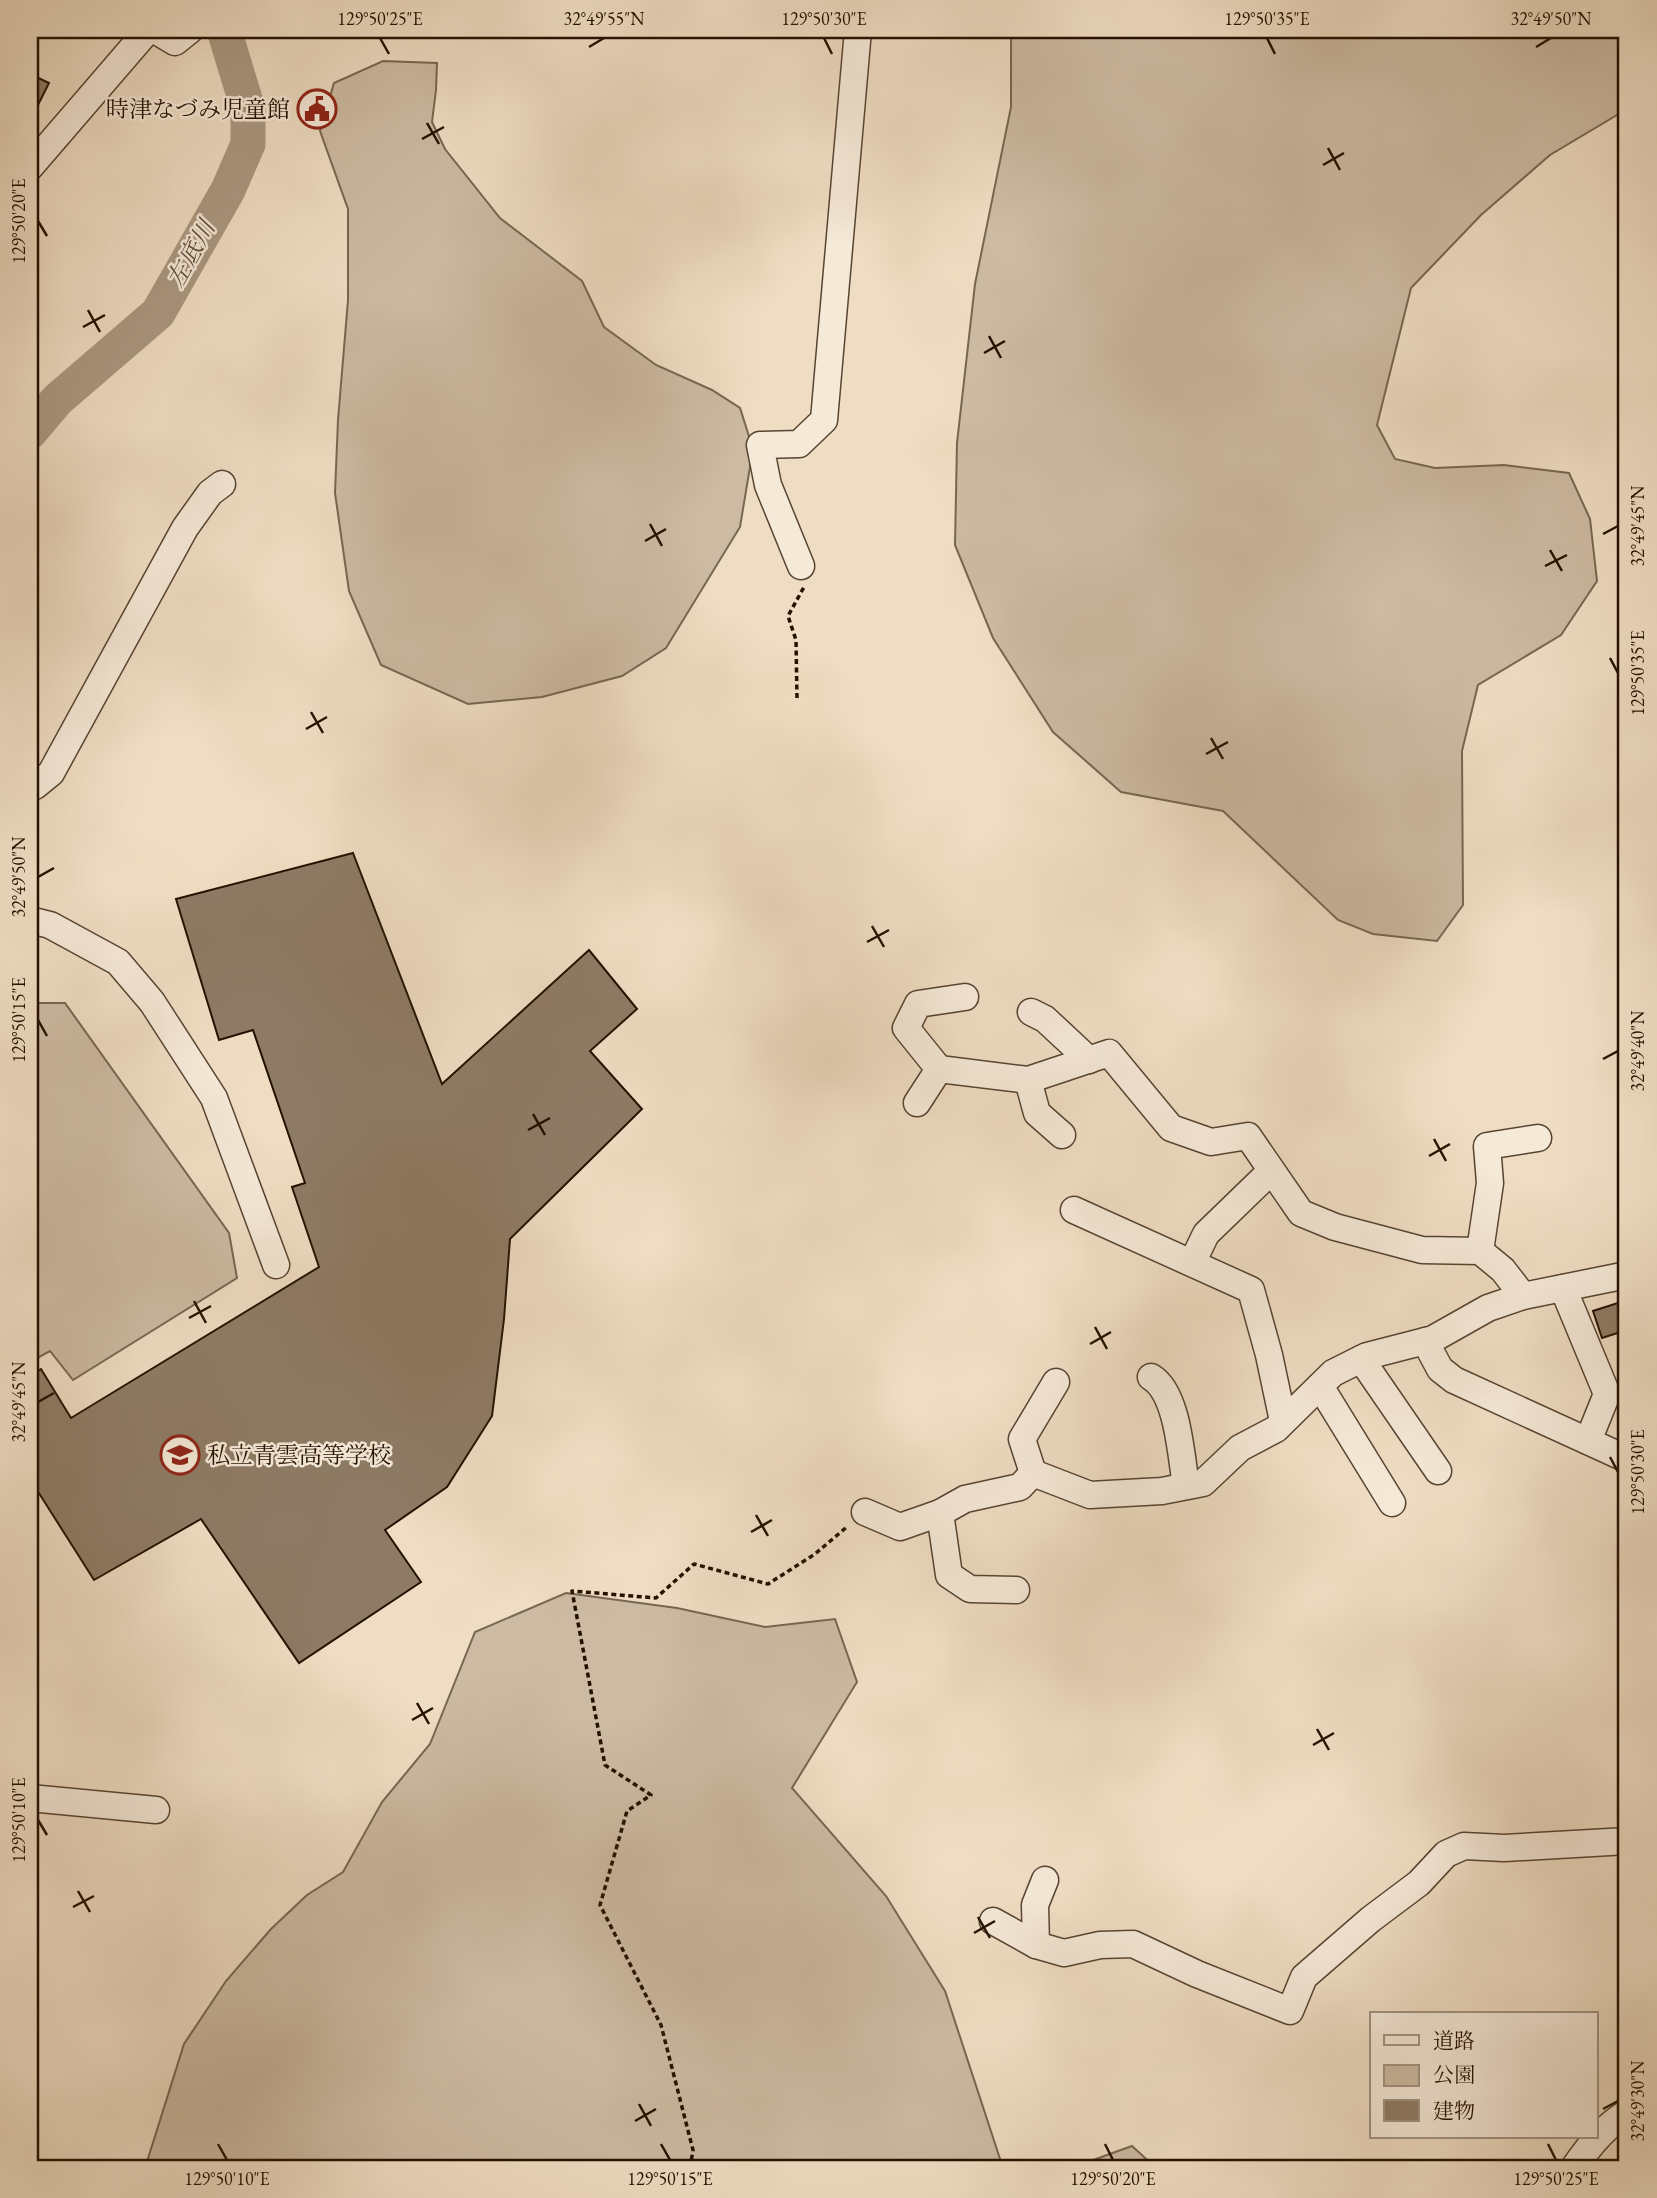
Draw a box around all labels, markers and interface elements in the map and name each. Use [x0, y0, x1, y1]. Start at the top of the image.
text: 129°50'25"E [337, 7, 423, 30]
text: 32°49'55"N [564, 7, 645, 30]
text: 129°50'30"E [781, 7, 867, 30]
text: 129°50'35"E [1224, 7, 1310, 30]
text: 32°49'50"N [1511, 7, 1592, 30]
public building icon: 時津なづみ児童館 [296, 88, 338, 130]
place label: 時津なづみ児童館 [106, 94, 290, 124]
text: 129°50'20"E [7, 178, 30, 264]
water label: 左底川 [160, 212, 223, 293]
text: 32°49'45"N [1626, 485, 1649, 566]
text: 129°50'35"E [1626, 630, 1649, 716]
text: 32°49'50"N [7, 836, 30, 917]
text: 129°50'15"E [7, 977, 30, 1063]
text: 32°49'40"N [1626, 1010, 1649, 1091]
text: 32°49'45"N [7, 1361, 30, 1442]
text: 129°50'30"E [1626, 1429, 1649, 1515]
school or university icon: 私立青雲高等学校 [159, 1434, 201, 1476]
place label: 私立青雲高等学校 [207, 1440, 391, 1470]
text: 129°50'10"E [7, 1777, 30, 1863]
legend [1370, 2012, 1598, 2138]
text: 道路 [1433, 2027, 1475, 2054]
text: 32°49'30"N [1626, 2060, 1649, 2141]
text: 公園 [1433, 2061, 1475, 2088]
text: 建物 [1433, 2097, 1475, 2124]
text: 129°50'10"E [184, 2167, 270, 2190]
text: 129°50'15"E [627, 2167, 713, 2190]
text: 129°50'20"E [1070, 2167, 1156, 2190]
text: 129°50'25"E [1513, 2167, 1599, 2190]

